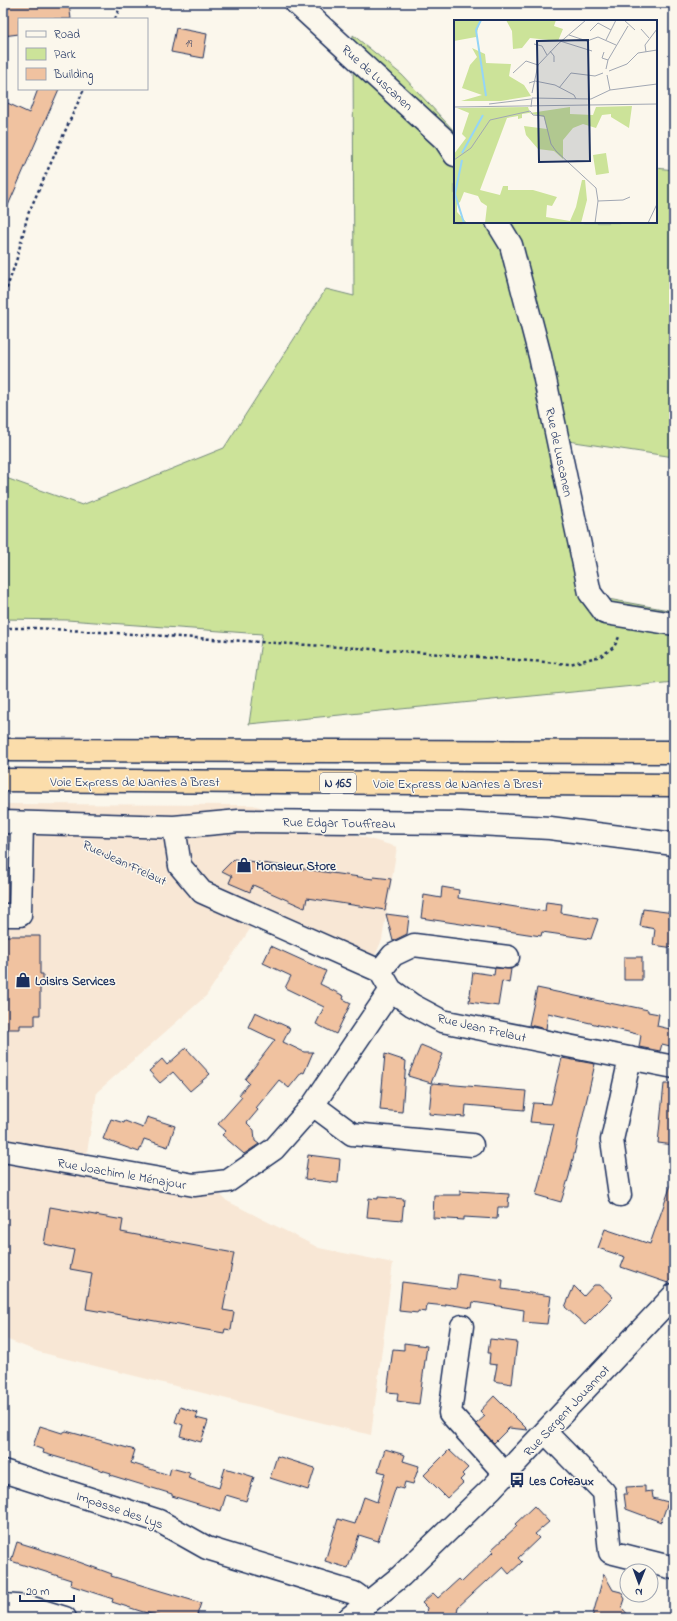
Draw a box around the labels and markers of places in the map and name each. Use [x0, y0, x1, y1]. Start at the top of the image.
shop icon: Monsieur Store [235, 856, 253, 874]
place label: Monsieur Store [256, 857, 337, 876]
shop icon: Loisirs Services [14, 971, 32, 989]
place label: Loisirs Services [35, 972, 116, 991]
bus stop icon: Les Coteaux [508, 1471, 526, 1489]
place label: Les Coteaux [529, 1472, 594, 1491]

